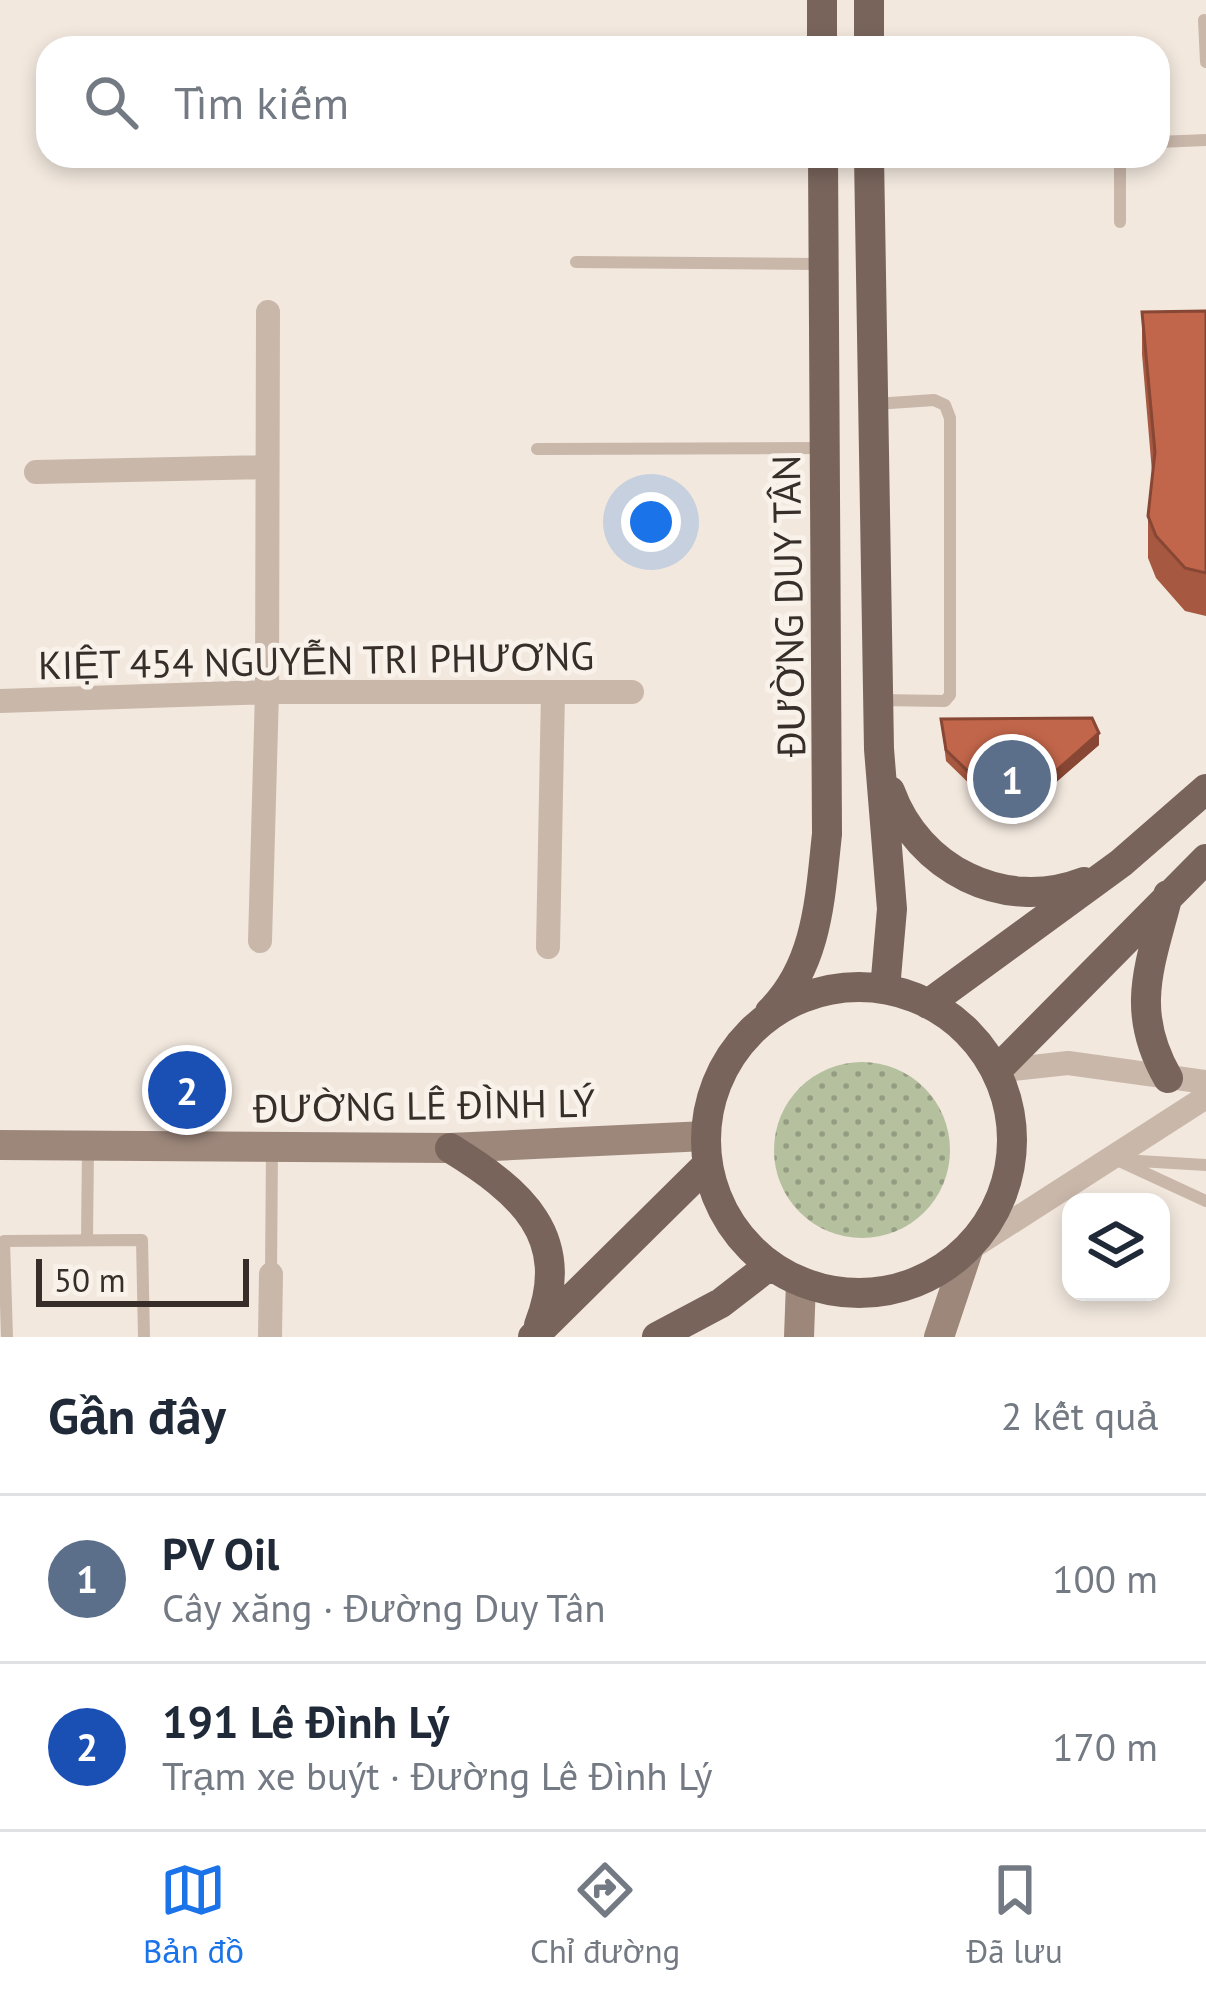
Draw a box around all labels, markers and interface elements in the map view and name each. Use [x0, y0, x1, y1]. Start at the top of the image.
search box [36, 36, 1170, 168]
icon: search [78, 69, 144, 135]
text: Tìm kiếm [174, 73, 349, 131]
street label: ĐƯỜNG DUY TÂN [760, 455, 816, 758]
your location [621, 492, 681, 552]
street label: KIỆT 454 NGUYỄN TRI PHƯƠNG [38, 630, 594, 690]
pin: 1 [973, 734, 1051, 824]
pin: 2 [148, 1045, 226, 1135]
street label: ĐƯỜNG LÊ ĐÌNH LÝ [252, 1077, 596, 1133]
map controls [1062, 1193, 1170, 1301]
button: layers [1062, 1193, 1170, 1301]
scale bar [36, 1253, 249, 1306]
text: 50 m [54, 1258, 126, 1301]
text: Gần đây [48, 1382, 226, 1448]
text: 2 kết quả [1001, 1390, 1158, 1441]
text: PV Oil [162, 1524, 279, 1582]
text: 1 [76, 1553, 98, 1604]
text: 100 m [1052, 1553, 1158, 1604]
text: Cây xăng · Đường Duy Tân [162, 1582, 606, 1633]
text: 191 Lê Đình Lý [162, 1692, 449, 1750]
text: 2 [76, 1721, 98, 1772]
text: 170 m [1052, 1721, 1158, 1772]
text: Trạm xe buýt · Đường Lê Đình Lý [162, 1750, 713, 1801]
tab: Bản đồ [143, 1857, 244, 1972]
tab: Chỉ đường [530, 1857, 680, 1972]
tab: Đã lưu [966, 1857, 1063, 1972]

